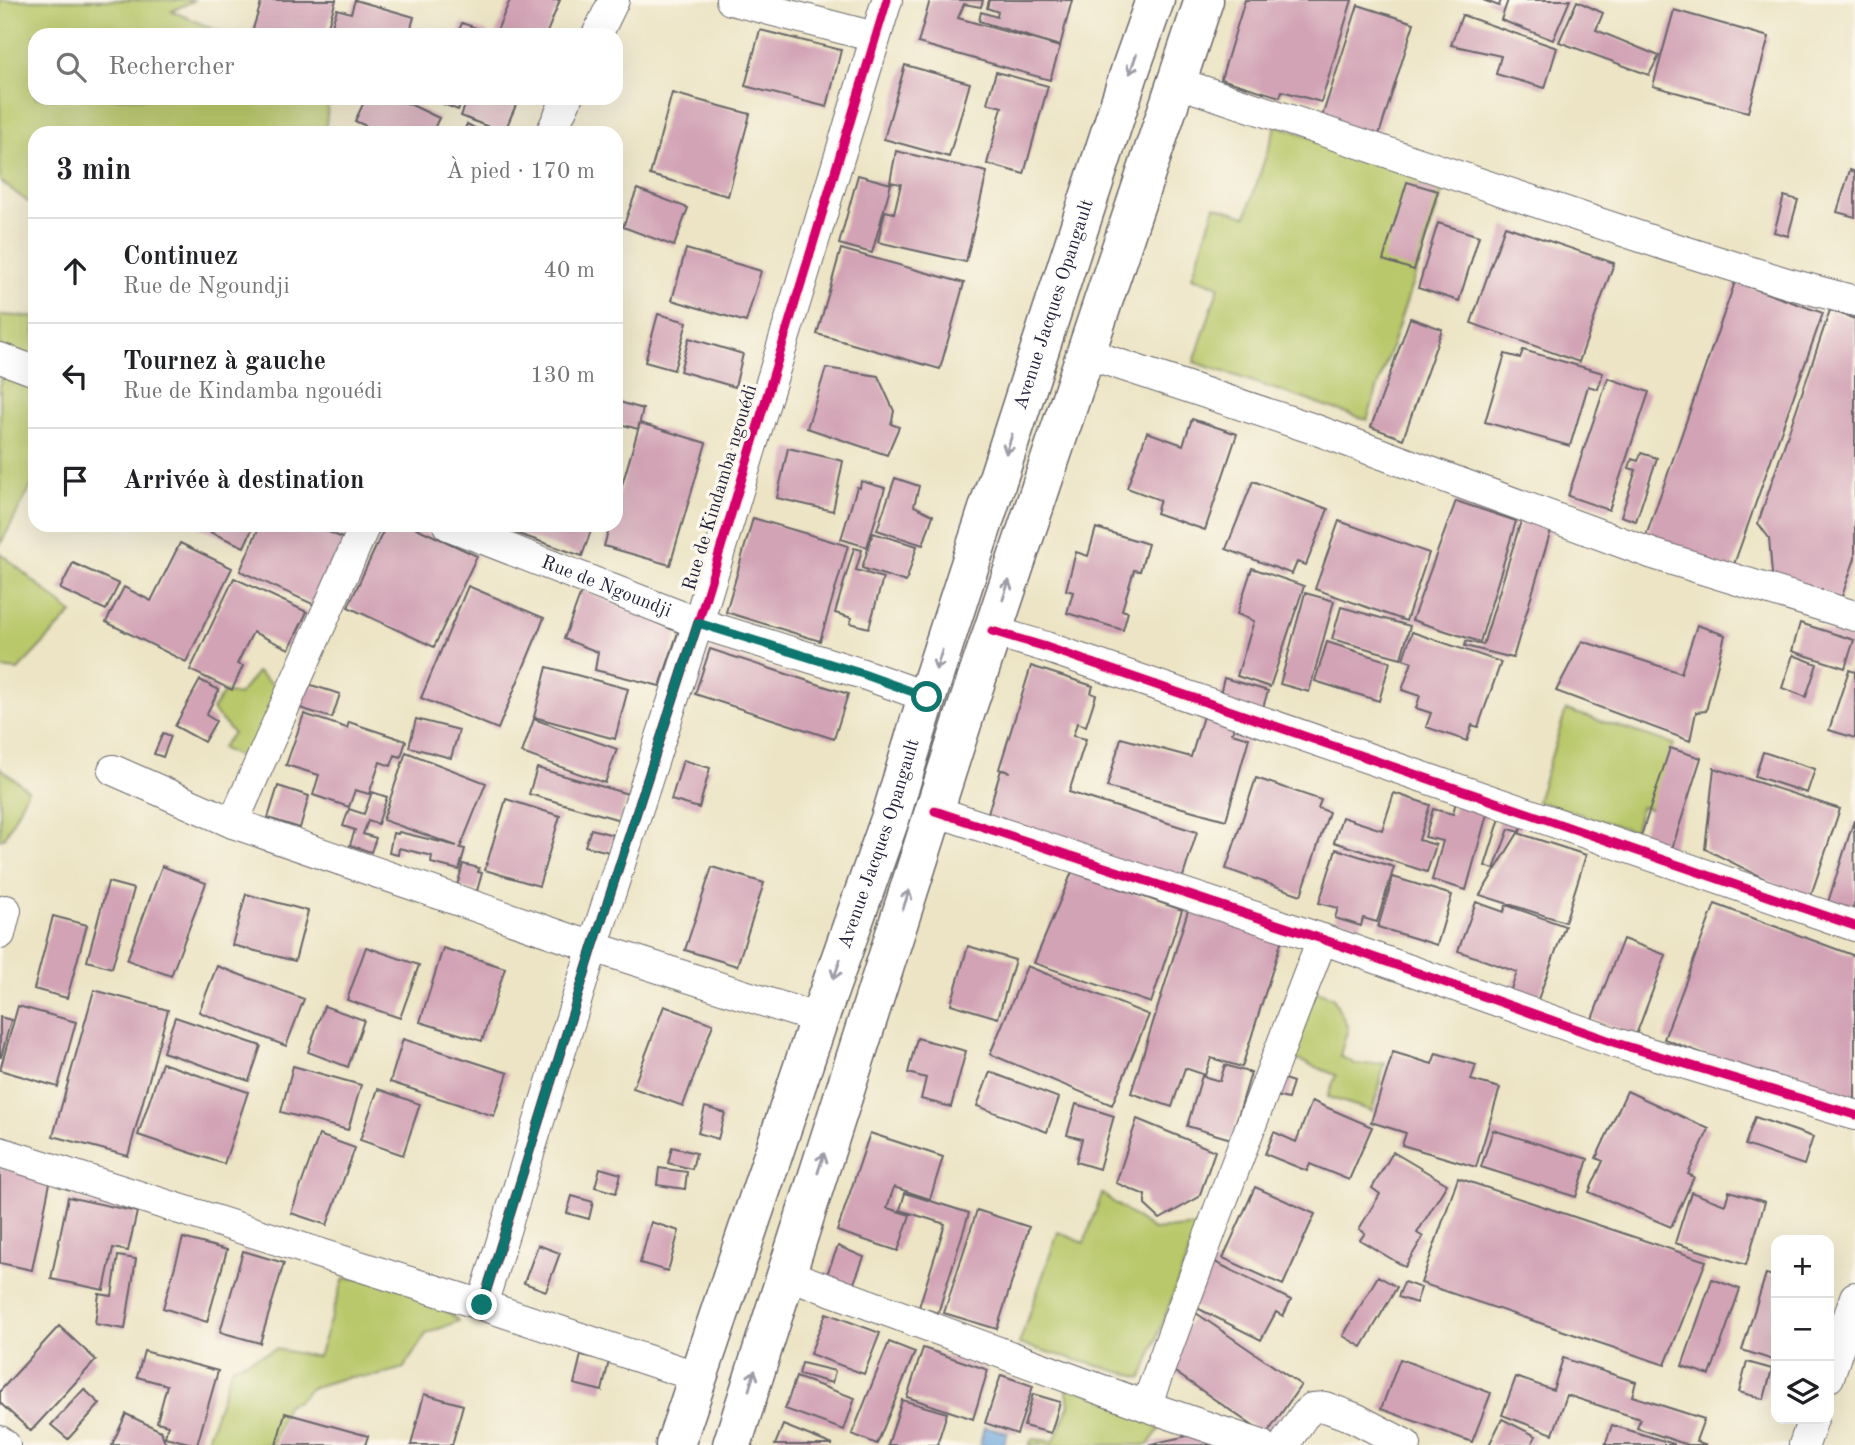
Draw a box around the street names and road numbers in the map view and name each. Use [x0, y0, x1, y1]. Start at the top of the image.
street label: Avenue Jacques Opangault [1011, 197, 1097, 412]
street label: Rue de Kindamba ngouédi [681, 383, 761, 593]
street label: Rue de Ngoundji [539, 553, 674, 621]
street label: Avenue Jacques Opangault [835, 737, 923, 951]

